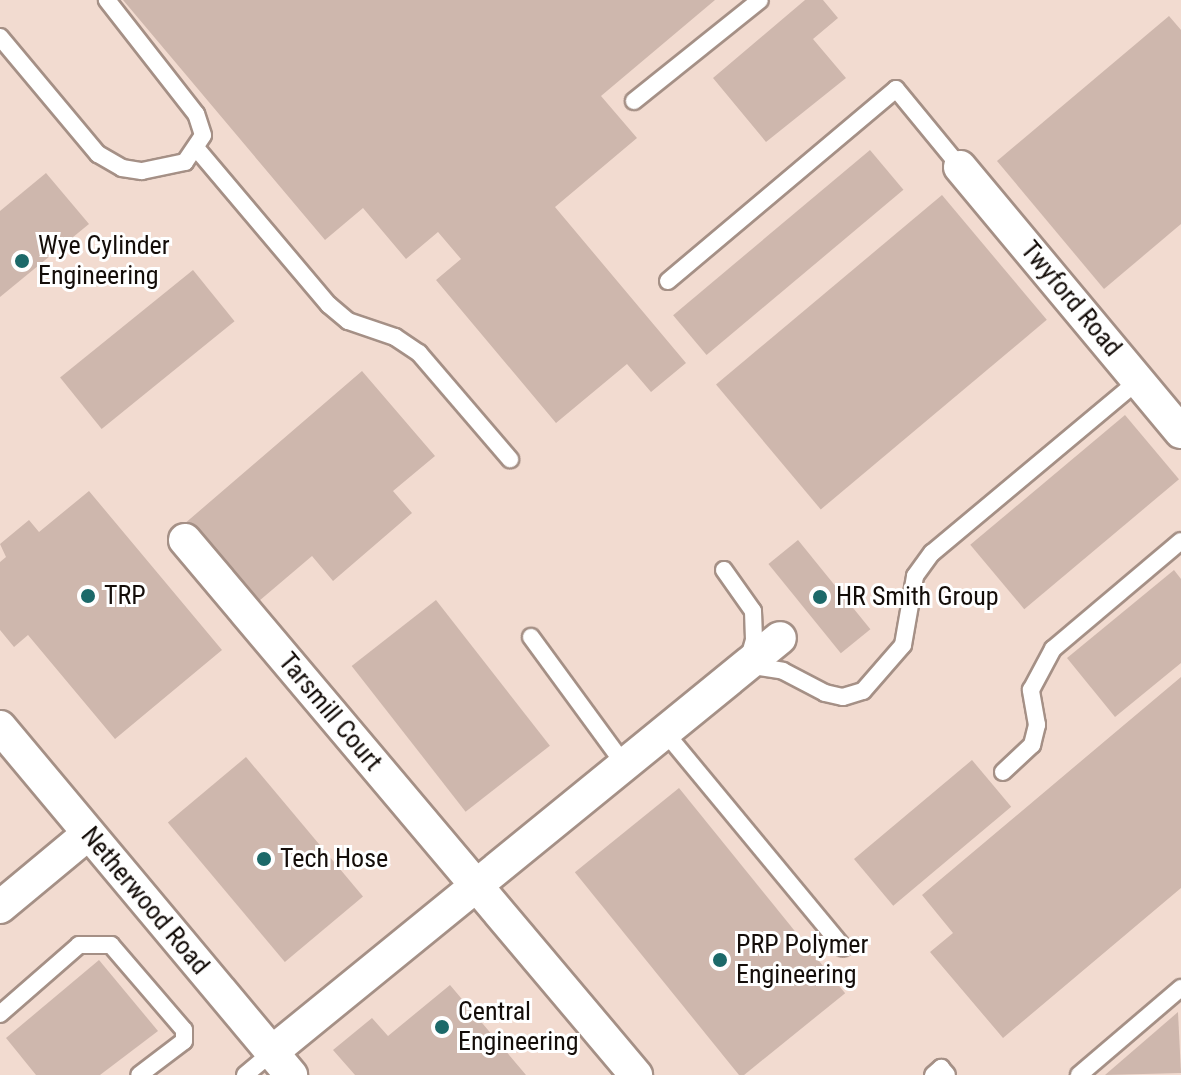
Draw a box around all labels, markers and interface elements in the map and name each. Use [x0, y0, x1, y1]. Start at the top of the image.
place label: Wye Cylinder Engineering [38, 230, 170, 292]
street label: Twyford Road [1014, 235, 1128, 363]
marker: Wye Cylinder Engineering [13, 252, 31, 270]
place label: TRP [104, 580, 146, 612]
place label: HR Smith Group [836, 581, 999, 613]
marker: TRP [79, 587, 97, 605]
marker: HR Smith Group [811, 588, 829, 606]
street label: Tarsmill Court [272, 647, 388, 777]
street label: Netherwood Road [74, 821, 216, 981]
place label: Tech Hose [280, 843, 388, 875]
marker: Tech Hose [255, 850, 273, 868]
place label: PRP Polymer Engineering [736, 929, 868, 990]
marker: PRP Polymer Engineering [711, 951, 729, 969]
place label: Central Engineering [458, 996, 579, 1058]
marker: Central Engineering [433, 1018, 451, 1036]

